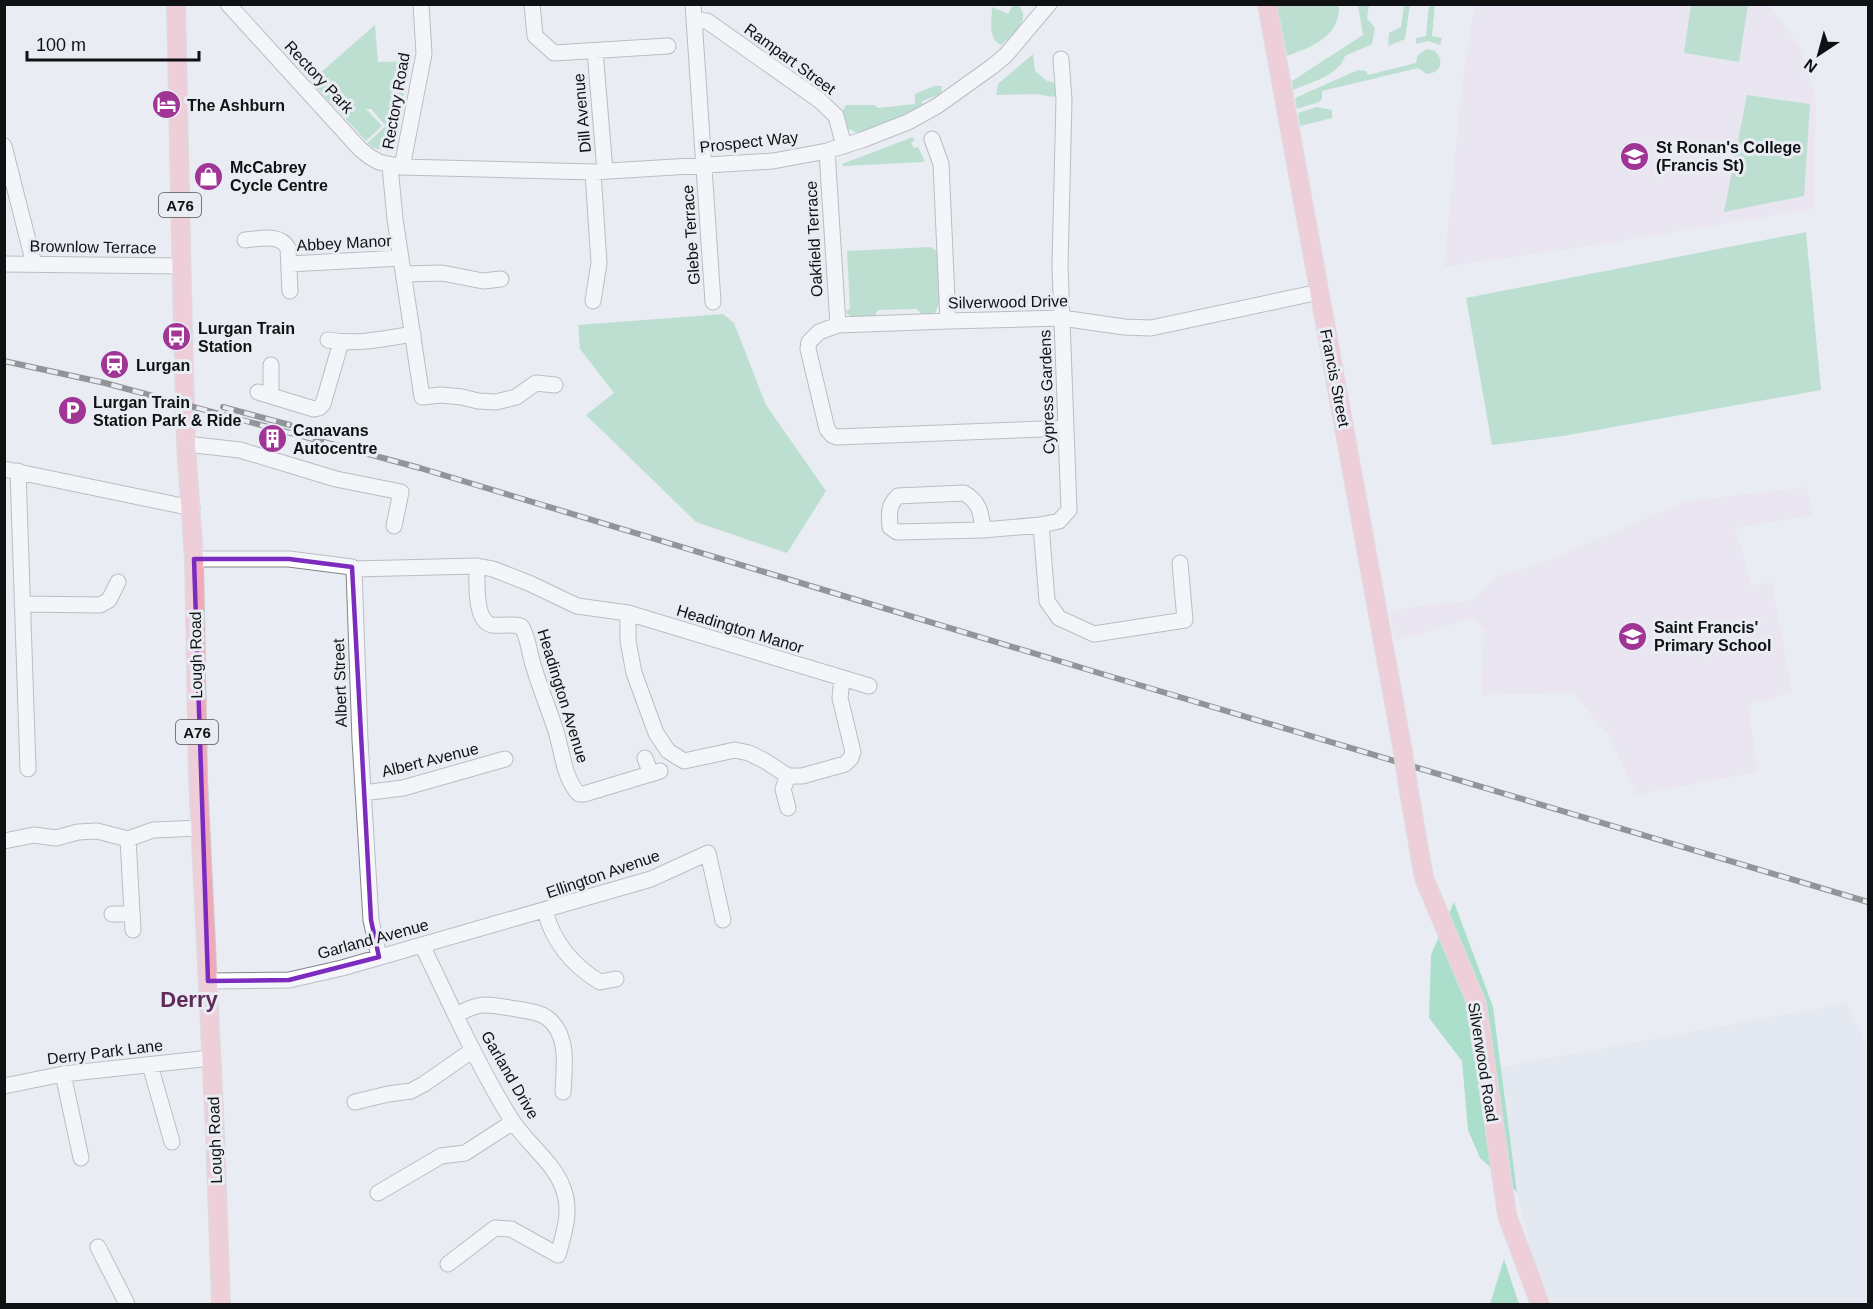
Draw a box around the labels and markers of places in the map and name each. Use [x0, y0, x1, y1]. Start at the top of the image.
hotel icon: The Ashburn [150, 89, 182, 121]
place label: The Ashburn [187, 97, 285, 114]
place label: St Ronan's College (Francis St) [1656, 139, 1801, 174]
school or university icon: St Ronan's College (Francis St) [1619, 140, 1651, 172]
place label: McCabrey Cycle Centre [230, 159, 328, 194]
shop icon: McCabrey Cycle Centre [193, 160, 225, 192]
place label: Lurgan Train Station [198, 320, 295, 355]
bus stop icon: Lurgan Train Station [161, 321, 193, 353]
station icon: Lurgan [99, 349, 131, 381]
place label: Lurgan [136, 357, 190, 374]
place label: Lurgan Train Station Park & Ride [93, 394, 242, 429]
parking icon: Lurgan Train Station Park & Ride [56, 395, 88, 427]
place label: Canavans Autocentre [293, 422, 378, 457]
building icon: Canavans Autocentre [256, 423, 288, 455]
place label: Saint Francis' Primary School [1654, 619, 1771, 654]
school or university icon: Saint Francis' Primary School [1617, 620, 1649, 652]

